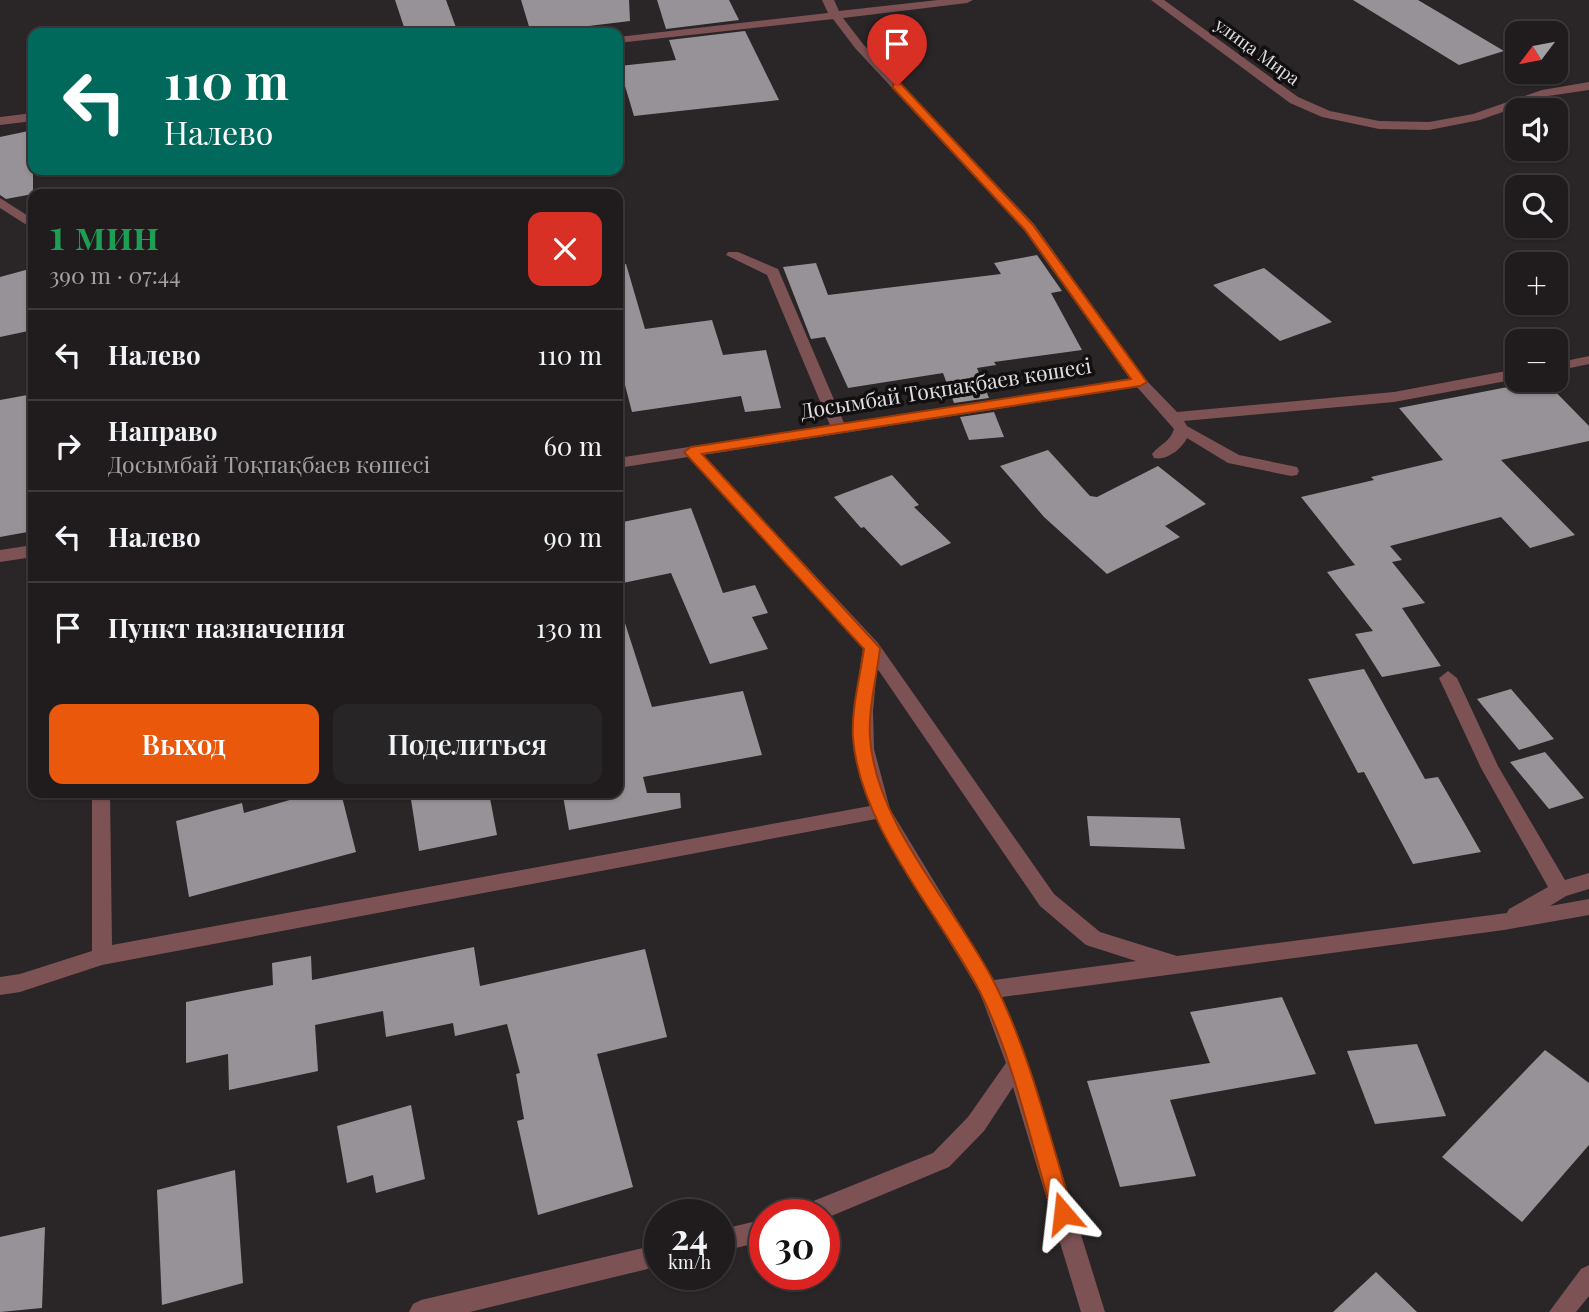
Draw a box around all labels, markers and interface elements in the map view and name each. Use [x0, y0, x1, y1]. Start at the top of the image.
street label: улица Мира [1209, 12, 1305, 90]
pin [867, 14, 927, 86]
north arrow [1505, 21, 1568, 84]
map controls [1505, 21, 1568, 392]
icon: arrive [878, 25, 916, 63]
text: 110 m [164, 47, 289, 112]
icon: left [49, 56, 140, 147]
button: sound [1505, 98, 1568, 161]
text: Налево [164, 110, 273, 153]
button: search [1505, 175, 1568, 238]
text: 1 мин [49, 205, 159, 261]
button: close [528, 212, 602, 286]
button: + [1505, 252, 1568, 315]
text: 390 m · 07:44 [49, 259, 181, 290]
button: − [1505, 329, 1568, 392]
icon: left [49, 336, 87, 374]
text: Налево [108, 337, 201, 372]
text: 110 m [538, 337, 602, 372]
street label: Досымбай Тоқпақбаев көшесі [798, 350, 1093, 424]
text: Направо [108, 413, 217, 448]
icon: right [49, 427, 87, 465]
text: 60 m [543, 428, 602, 463]
text: Досымбай Тоқпақбаев көшесі [108, 448, 430, 479]
icon: left [49, 518, 87, 556]
text: Налево [108, 519, 201, 554]
text: 90 m [544, 519, 602, 554]
icon: arrive [49, 609, 87, 647]
text: Пункт назначения [108, 610, 345, 645]
text: 130 m [536, 610, 602, 645]
button: Выход [49, 704, 319, 784]
button: Поделиться [333, 704, 602, 784]
position arrow [1026, 1176, 1100, 1250]
speed limit sign: 30 [749, 1199, 840, 1290]
text: 24 [671, 1212, 708, 1259]
text: km/h [668, 1250, 711, 1274]

